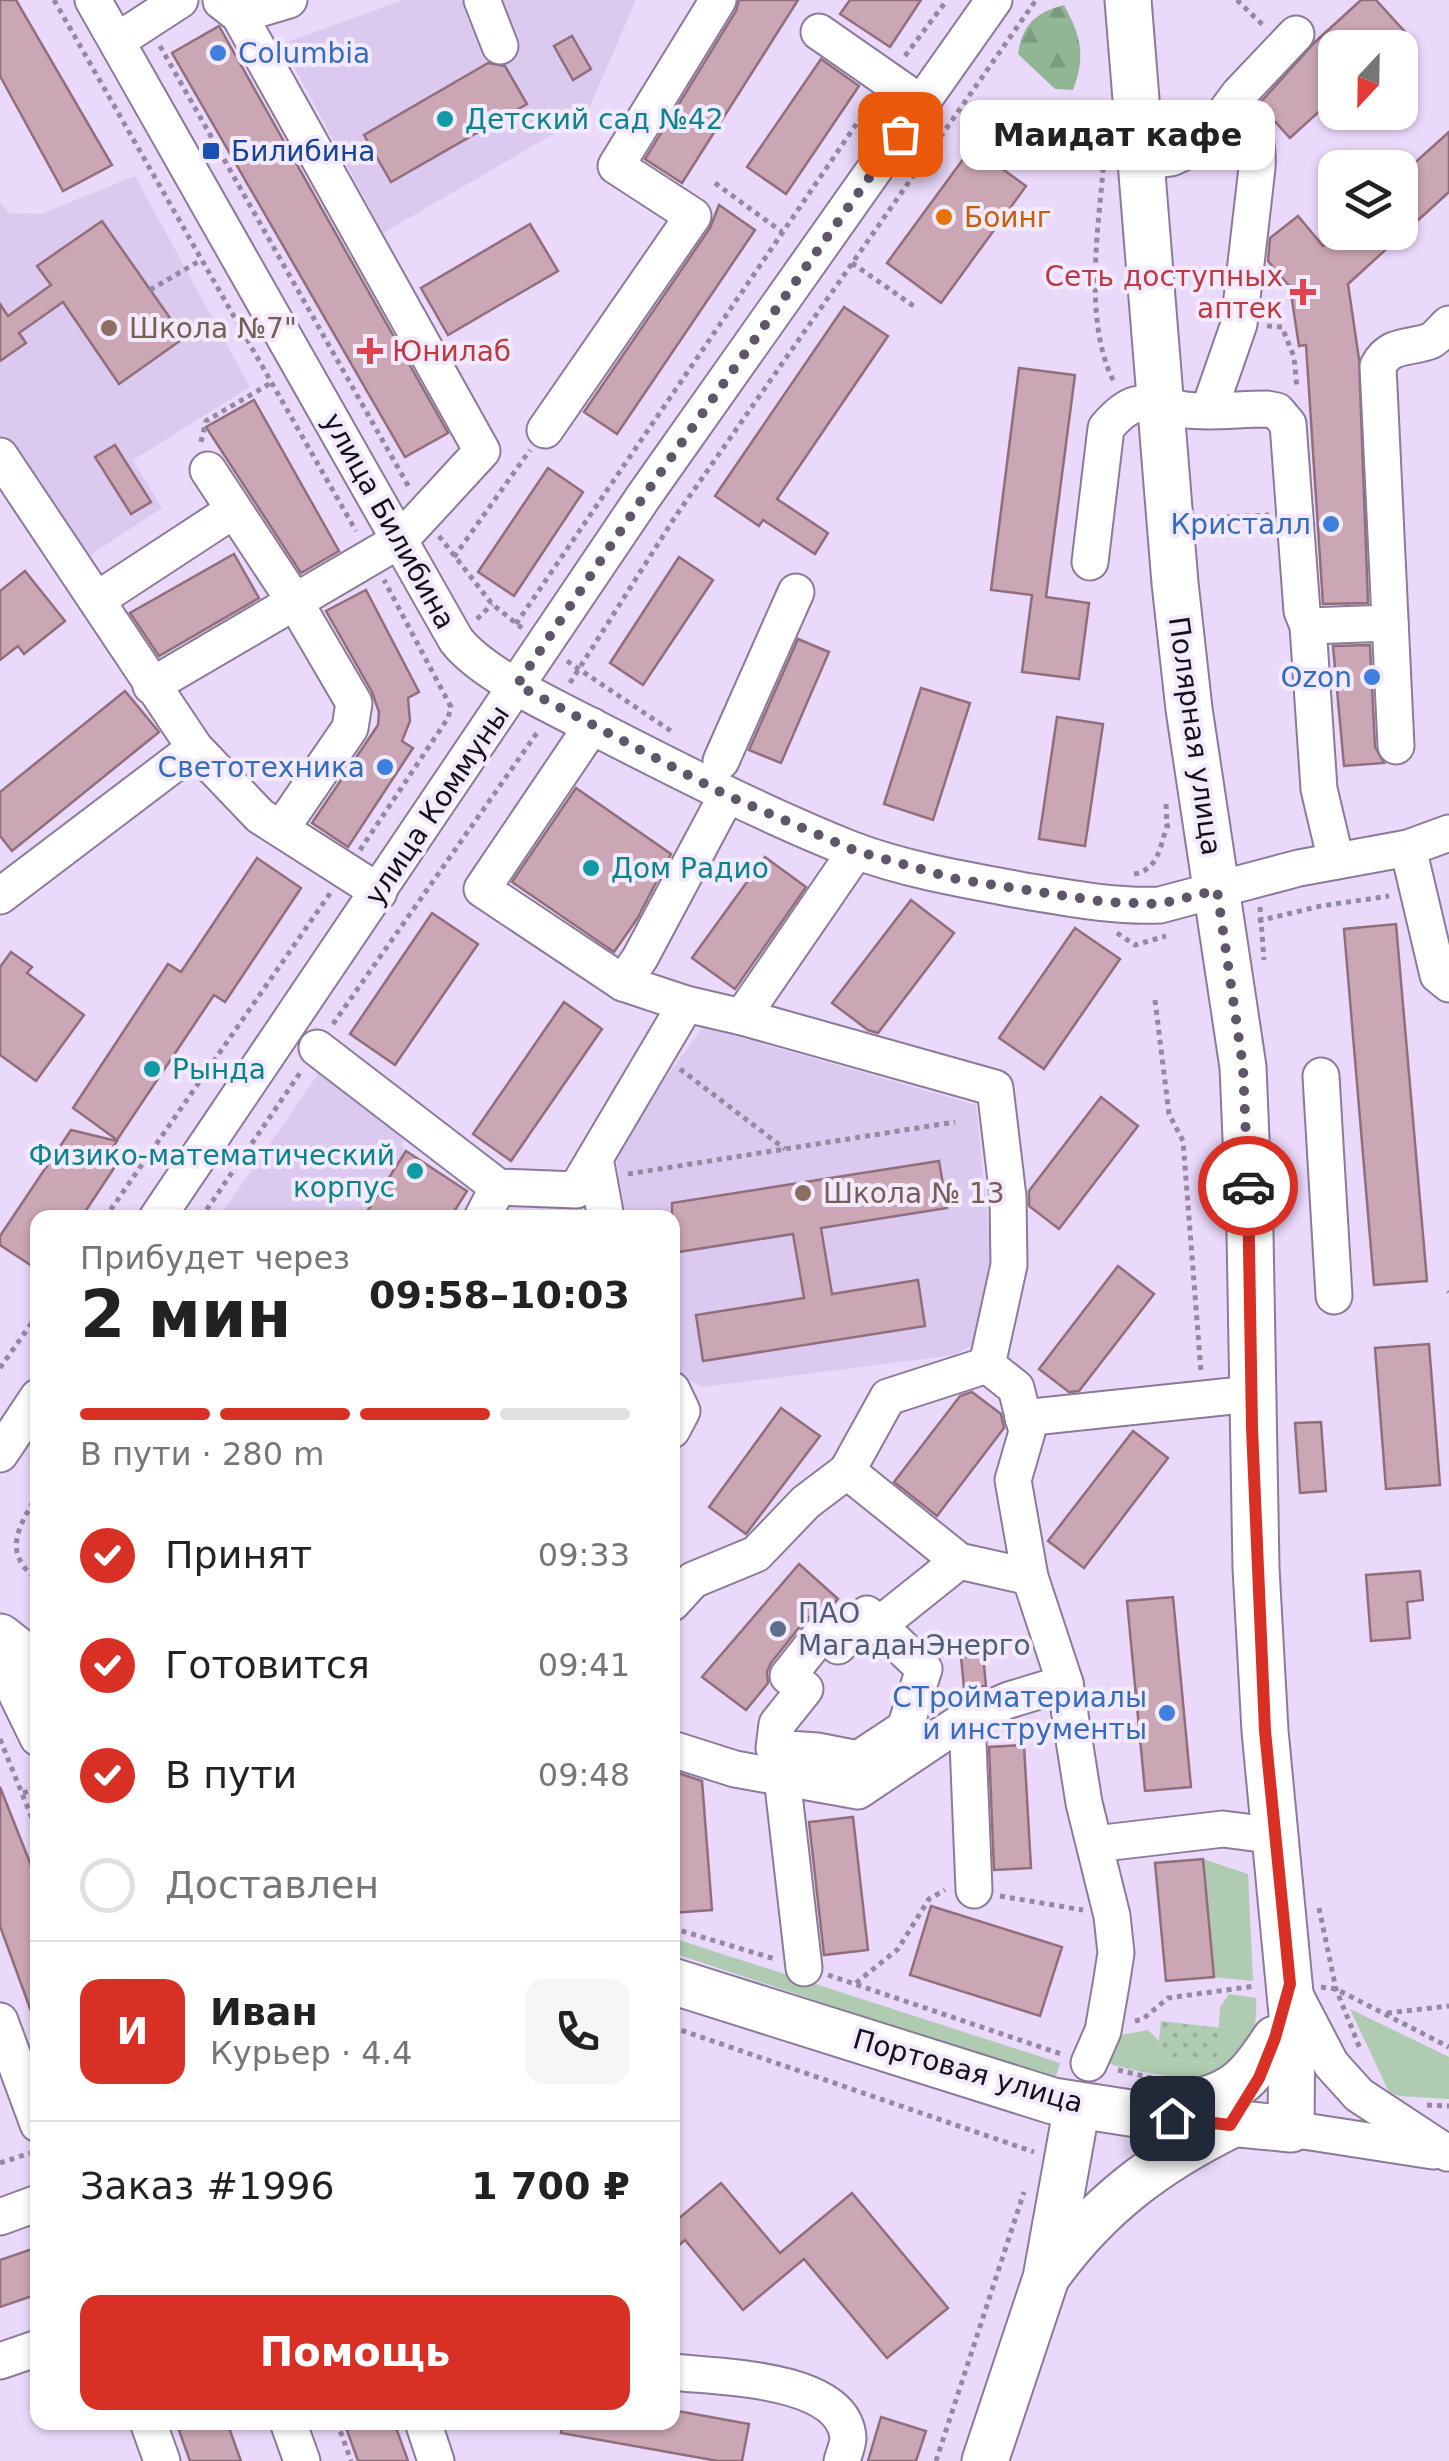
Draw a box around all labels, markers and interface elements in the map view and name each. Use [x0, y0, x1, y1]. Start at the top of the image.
north arrow [1318, 30, 1418, 130]
map controls [1318, 30, 1418, 250]
place label: Columbia [238, 37, 370, 70]
marker: Columbia [207, 42, 229, 64]
pin [858, 92, 943, 177]
callout: Маидат кафе [960, 99, 1275, 169]
place label: Детский сад №42 [465, 103, 724, 136]
icon: bag [873, 107, 928, 162]
marker: Детский сад №42 [434, 108, 456, 130]
text: Маидат кафе [993, 116, 1242, 154]
place label: Билибина [231, 135, 375, 168]
marker: Билибина [200, 140, 222, 162]
button: layers [1318, 150, 1418, 250]
place label: Боинг [964, 201, 1052, 234]
marker: Боинг [933, 206, 955, 228]
place label: Сеть доступных аптек [1044, 260, 1283, 325]
marker: Сеть доступных аптек [1292, 281, 1314, 303]
place label: Школа №7" [129, 312, 297, 345]
marker: Школа №7" [98, 317, 120, 339]
place label: Юнилаб [392, 335, 511, 368]
marker: Юнилаб [357, 338, 383, 364]
street label: улица Билибина [316, 407, 462, 635]
place label: Кристалл [1170, 508, 1311, 541]
marker: Кристалл [1320, 513, 1342, 535]
street label: Полярная улица [1162, 614, 1228, 858]
place label: Ozon [1280, 661, 1352, 694]
marker: Ozon [1361, 666, 1383, 688]
street label: улица Коммуны [358, 699, 516, 911]
place label: Светотехника [158, 751, 365, 784]
marker: Светотехника [374, 756, 396, 778]
place label: Дом Радио [611, 852, 769, 885]
marker: Дом Радио [580, 857, 602, 879]
place label: Рында [172, 1053, 266, 1086]
marker: Рында [141, 1058, 163, 1080]
courier [1198, 1136, 1298, 1236]
place label: Физико-математический корпус [28, 1139, 395, 1204]
icon: car [1221, 1159, 1276, 1214]
marker: Физико-математический корпус [404, 1160, 426, 1182]
place label: Школа № 13 [823, 1177, 1005, 1210]
marker: Школа № 13 [792, 1182, 814, 1204]
text: Прибудет через [80, 1239, 350, 1277]
text: 09:58–10:03 [369, 1273, 630, 1317]
text: 2 мин [80, 1277, 291, 1352]
text: В пути · 280 m [80, 1435, 324, 1473]
icon: check [80, 1528, 135, 1583]
text: Принят [165, 1533, 312, 1577]
text: 09:33 [538, 1536, 630, 1574]
place label: ПАО МагаданЭнерго [798, 1597, 1031, 1662]
marker: ПАО МагаданЭнерго [767, 1618, 789, 1640]
icon: check [80, 1638, 135, 1693]
text: Готовится [165, 1643, 370, 1687]
text: 09:41 [538, 1646, 630, 1684]
place label: СТройматериалы и инструменты [892, 1681, 1147, 1746]
marker: СТройматериалы и инструменты [1156, 1702, 1178, 1724]
icon: check [80, 1748, 135, 1803]
text: В пути [165, 1753, 297, 1797]
text: 09:48 [538, 1756, 630, 1794]
text: Доставлен [165, 1863, 379, 1907]
button: phone [525, 1979, 630, 2084]
text: Иван [210, 1990, 318, 2034]
text: И [117, 2009, 148, 2053]
street label: Портовая улица [849, 2022, 1087, 2120]
text: Курьер · 4.4 [210, 2034, 412, 2072]
pin [1130, 2076, 1215, 2161]
icon: home [1145, 2091, 1200, 2146]
text: Заказ #1996 [80, 2164, 335, 2208]
text: 1 700 ₽ [471, 2164, 630, 2208]
button: Помощь [80, 2295, 630, 2410]

